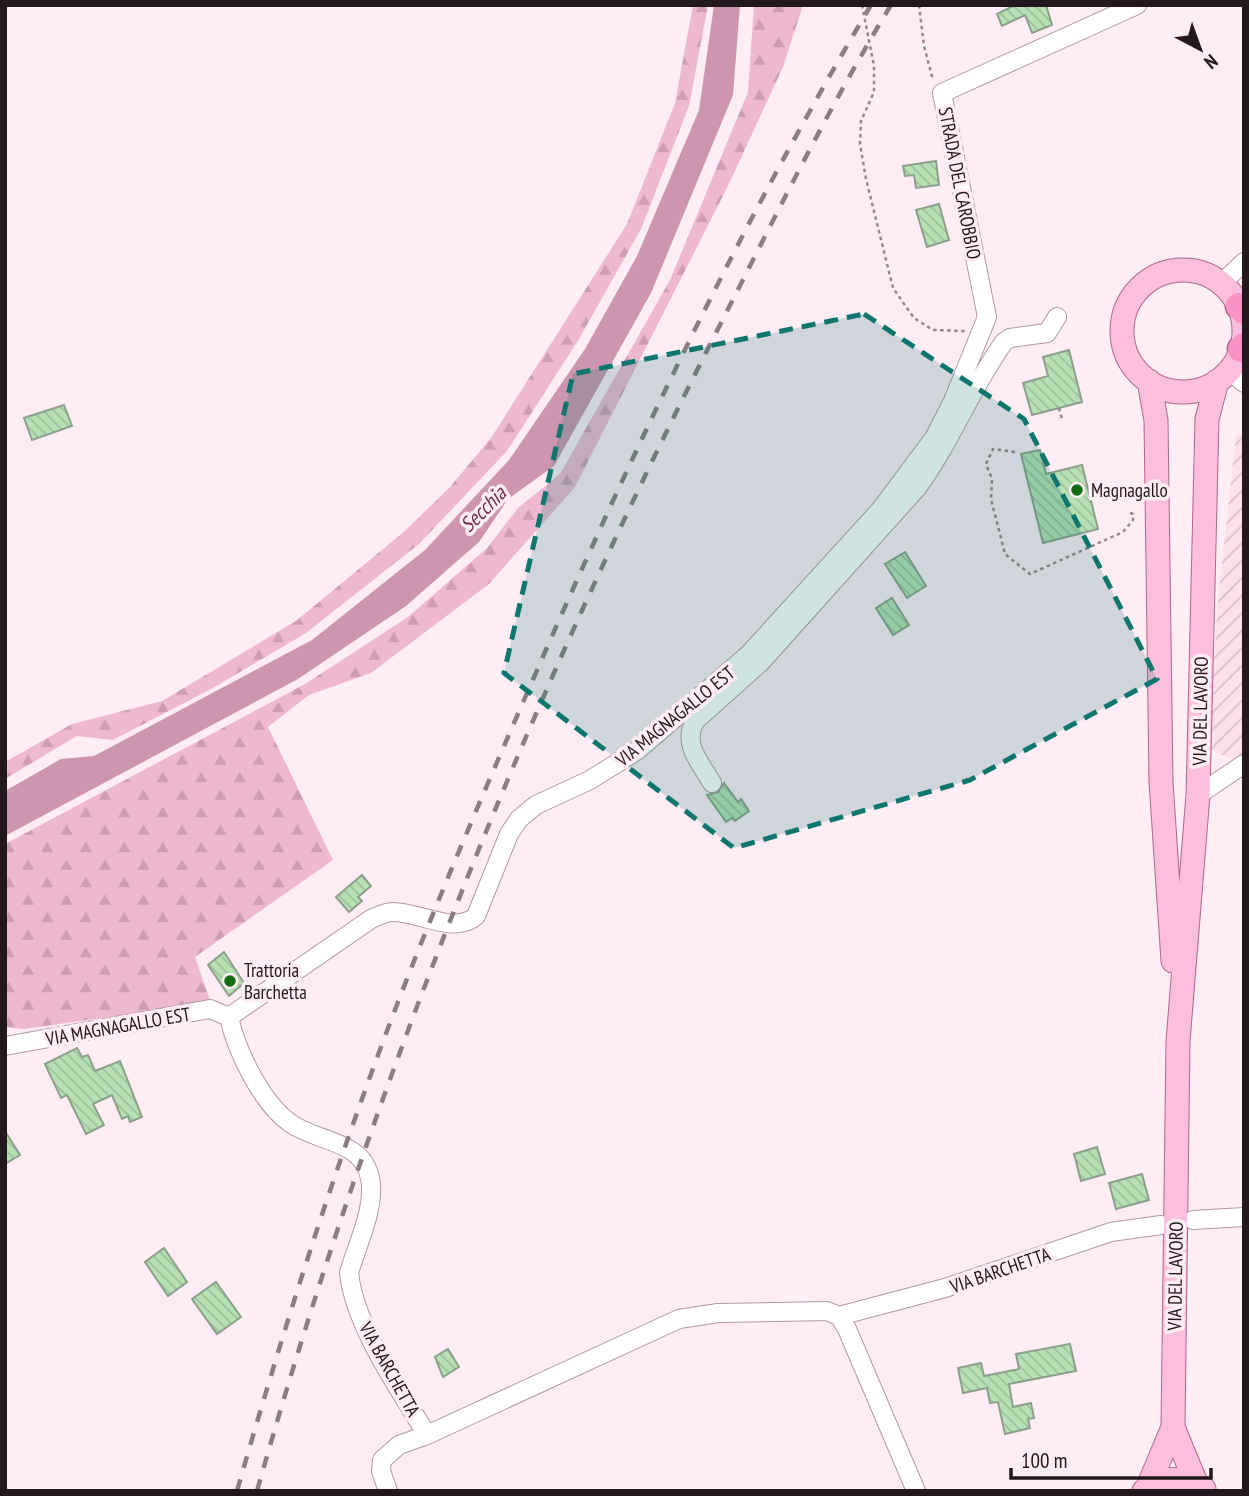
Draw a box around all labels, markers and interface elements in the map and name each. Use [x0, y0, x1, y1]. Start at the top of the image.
north arrow [1165, 14, 1235, 84]
text: N [1199, 49, 1223, 74]
street label: STRADA DEL CAROBBIO [933, 105, 987, 261]
place label: Magnagallo [1091, 478, 1168, 502]
water label: Secchia [454, 479, 513, 538]
marker: Magnagallo [1069, 482, 1085, 498]
street label: VIA DEL LAVORO [1187, 656, 1213, 767]
street label: VIA MAGNAGALLO EST [610, 660, 740, 772]
place label: Trattoria Barchetta [244, 958, 307, 1004]
marker: Trattoria Barchetta [222, 973, 238, 989]
street label: VIA MAGNAGALLO EST [43, 1001, 193, 1051]
street label: VIA DEL LAVORO [1162, 1221, 1188, 1332]
street label: VIA BARCHETTA [946, 1242, 1053, 1299]
street label: VIA BARCHETTA [354, 1317, 426, 1421]
scale bar [1011, 1436, 1210, 1480]
text: 100 m [1021, 1447, 1067, 1474]

